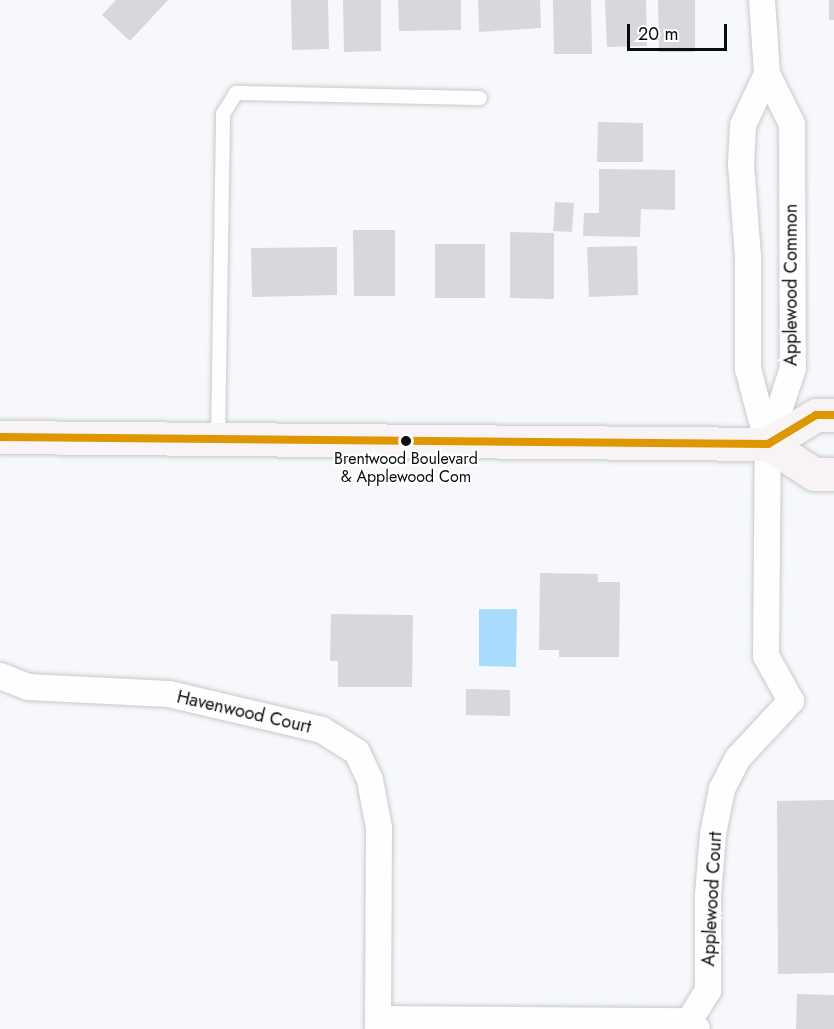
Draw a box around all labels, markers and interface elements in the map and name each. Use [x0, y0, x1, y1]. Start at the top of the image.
scale bar [630, 12, 730, 50]
text: 20 m [638, 21, 678, 47]
street label: Applewood Common [780, 204, 802, 366]
marker: Brentwood Boulevard & Applewood Com [400, 435, 412, 447]
place label: Brentwood Boulevard & Applewood Com [334, 449, 478, 487]
street label: Havenwood Court [175, 686, 313, 738]
street label: Applewood Court [698, 831, 726, 967]

